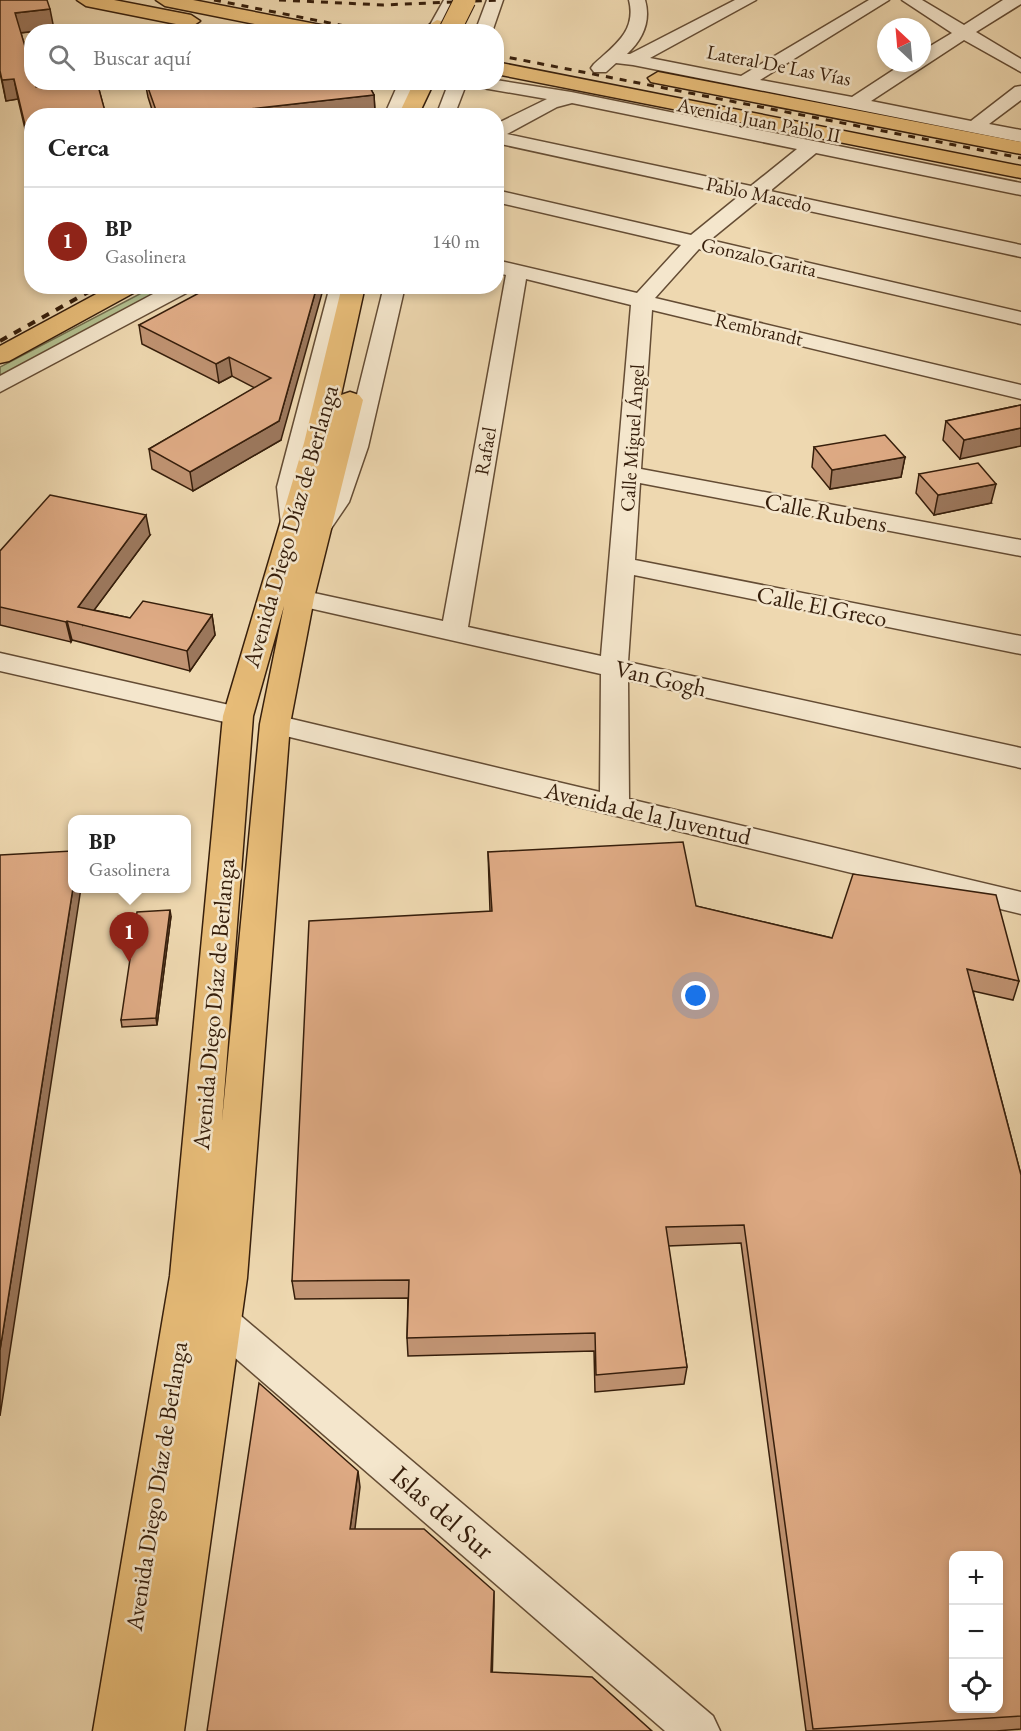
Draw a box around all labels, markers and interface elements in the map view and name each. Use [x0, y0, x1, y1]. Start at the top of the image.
north arrow [877, 18, 931, 72]
search box [24, 24, 504, 90]
street label: Lateral De Las Vías [705, 38, 853, 92]
icon: search [45, 41, 78, 74]
text: Buscar aquí [93, 43, 191, 72]
street label: Avenida Juan Pablo II [674, 91, 843, 149]
text: Cerca [48, 130, 109, 164]
street label: Pablo Macedo [704, 170, 814, 218]
text: BP [105, 214, 132, 243]
text: 1 [62, 228, 73, 254]
text: 140 m [432, 228, 480, 254]
street label: Gonzalo Garita [699, 231, 819, 283]
text: Gasolinera [105, 243, 186, 269]
street label: Rembrandt [712, 306, 806, 352]
street label: Calle Miguel Ángel [614, 363, 650, 513]
street label: Avenida Diego Díaz de Berlanga [235, 381, 345, 672]
street label: Rafael [468, 425, 502, 477]
street label: Calle Rubens [762, 485, 890, 539]
street label: Calle El Greco [754, 578, 890, 634]
street label: Van Gogh [612, 652, 710, 704]
street label: Avenida de la Juventud [541, 774, 755, 852]
popup [68, 815, 191, 893]
text: BP [89, 827, 116, 856]
text: Gasolinera [89, 856, 170, 882]
street label: Avenida Diego Díaz de Berlanga [185, 857, 241, 1152]
pin: 1 [110, 912, 148, 962]
your location [681, 981, 710, 1010]
street label: Avenida Diego Díaz de Berlanga [118, 1339, 194, 1634]
street label: Islas del Sur [384, 1457, 503, 1567]
map controls [949, 1551, 1003, 1713]
button: + [949, 1551, 1003, 1605]
button: − [949, 1605, 1003, 1659]
button: locate [949, 1659, 1003, 1713]

